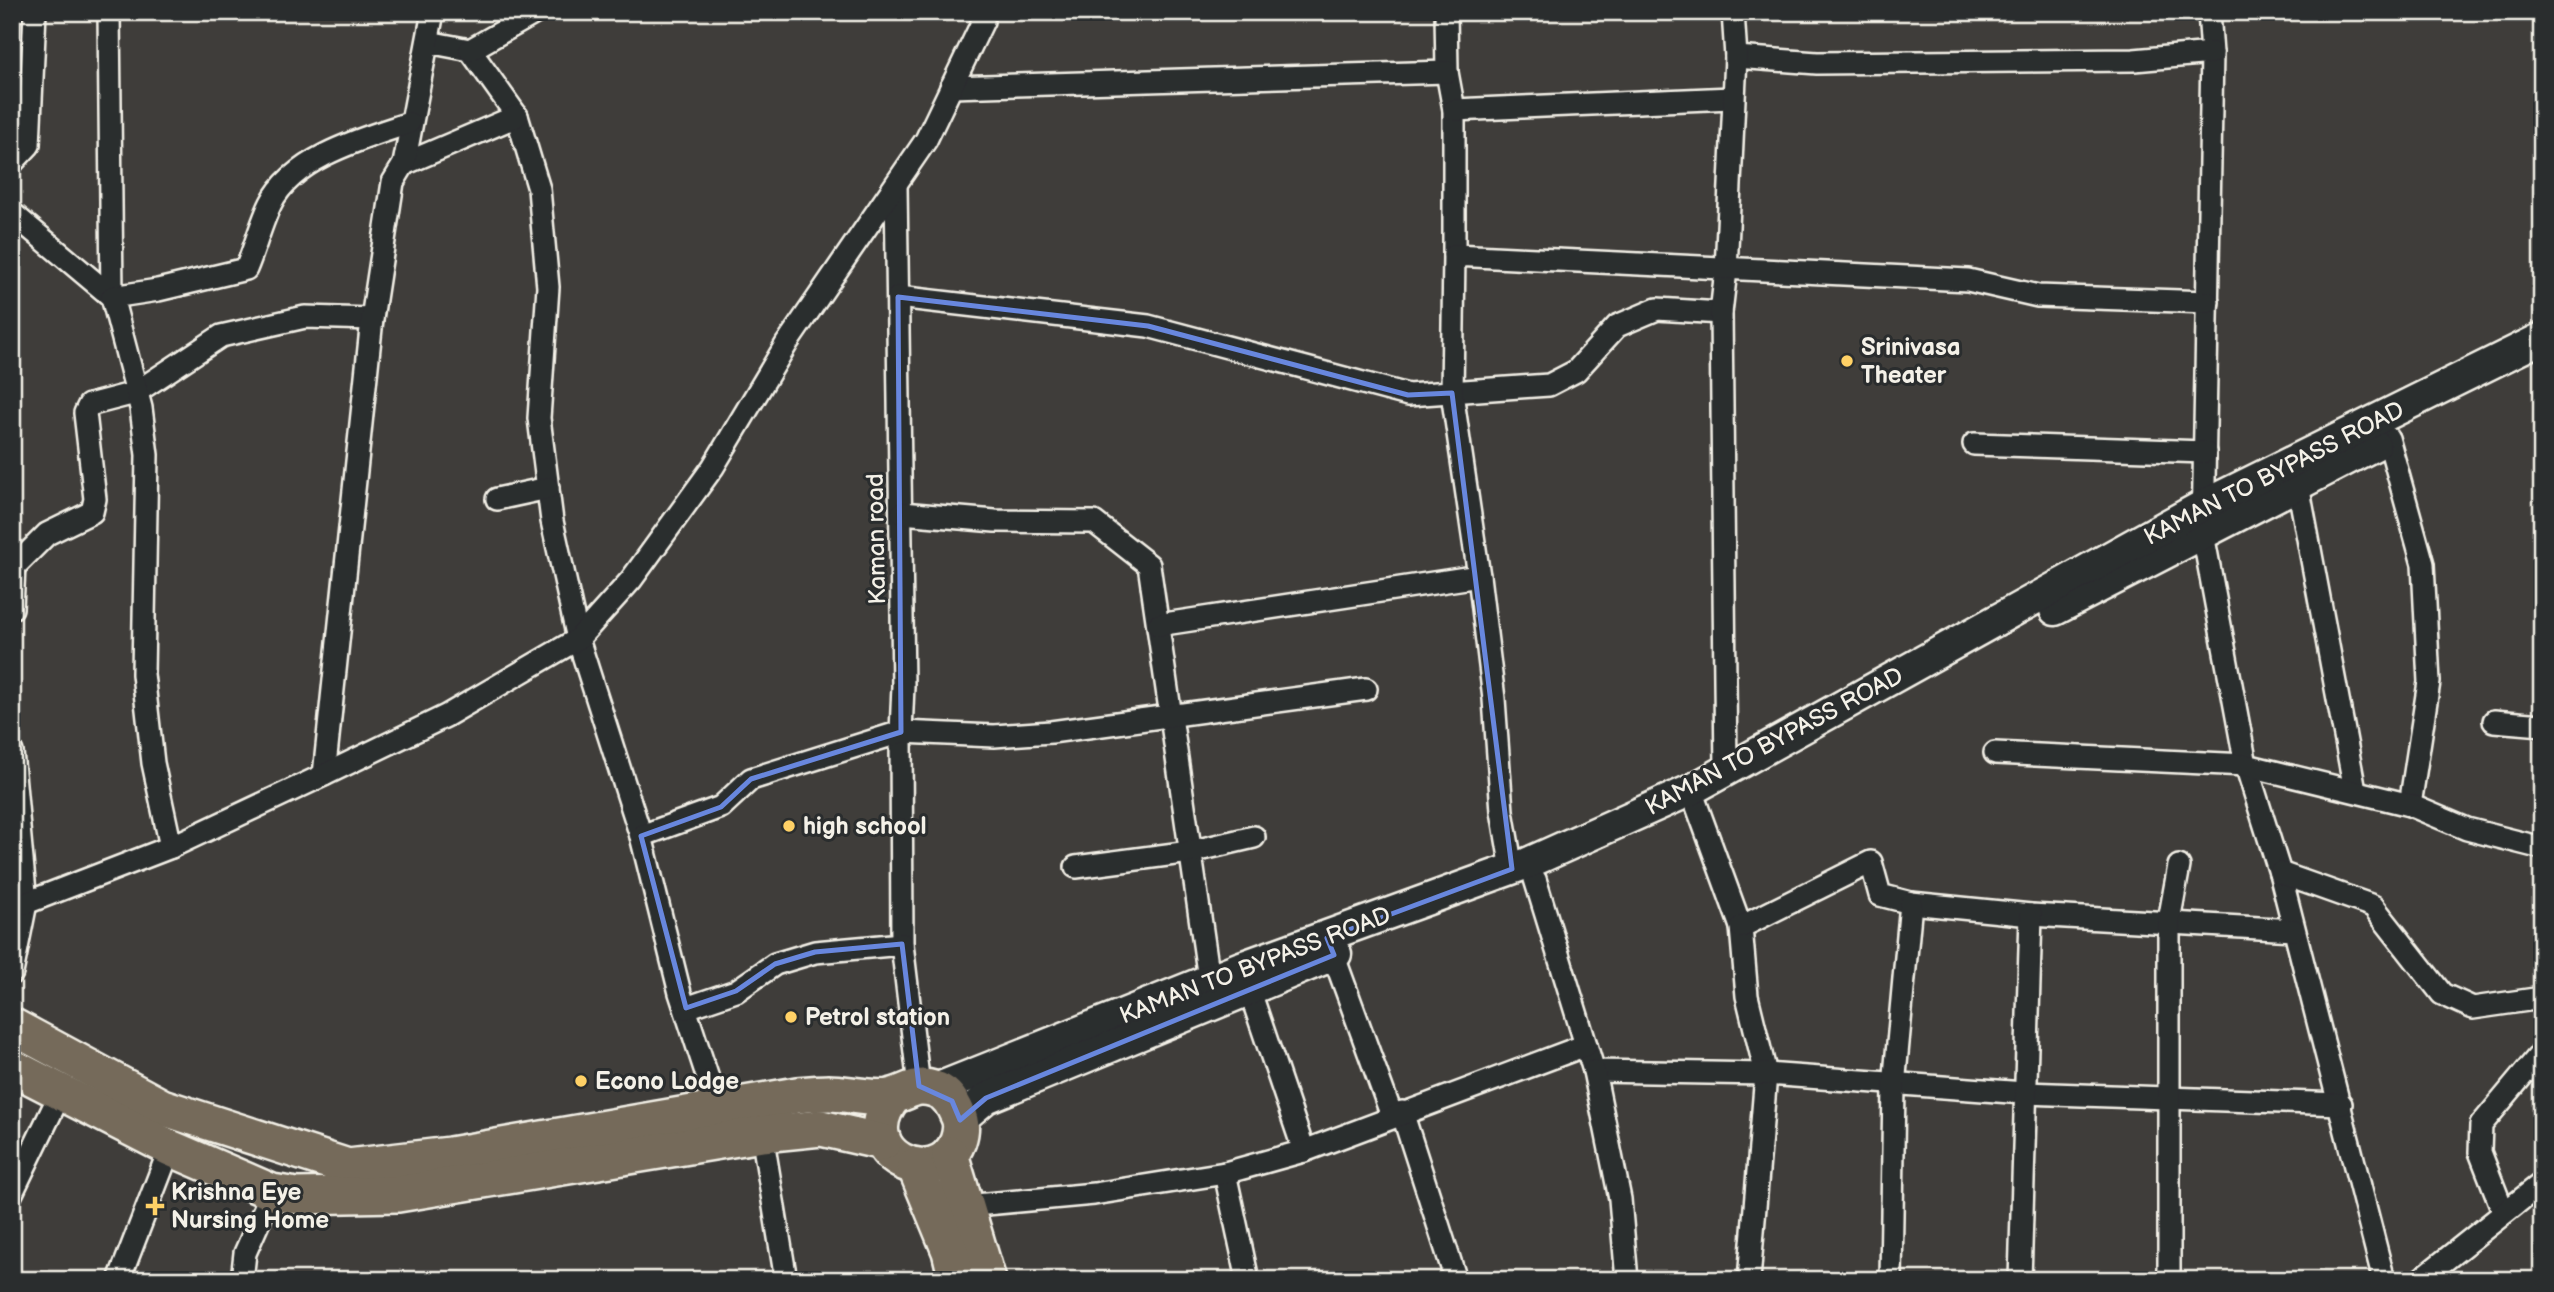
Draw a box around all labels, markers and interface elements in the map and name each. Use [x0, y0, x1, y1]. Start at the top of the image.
place label: Srinivasa Theater [1861, 333, 1961, 390]
marker: Srinivasa Theater [1839, 353, 1855, 369]
street label: KAMAN TO BYPASS ROAD [2139, 395, 2409, 552]
street label: Kaman road [861, 473, 892, 605]
street label: KAMAN TO BYPASS ROAD [1640, 661, 1908, 822]
place label: high school [803, 812, 927, 841]
marker: high school [781, 818, 797, 834]
street label: KAMAN TO BYPASS ROAD [1116, 900, 1395, 1031]
place label: Petrol station [805, 1003, 950, 1032]
marker: Petrol station [783, 1009, 799, 1025]
place label: Econo Lodge [595, 1067, 739, 1096]
marker: Econo Lodge [573, 1073, 589, 1089]
place label: Krishna Eye Nursing Home [171, 1178, 329, 1235]
marker: Krishna Eye Nursing Home [145, 1196, 165, 1216]

